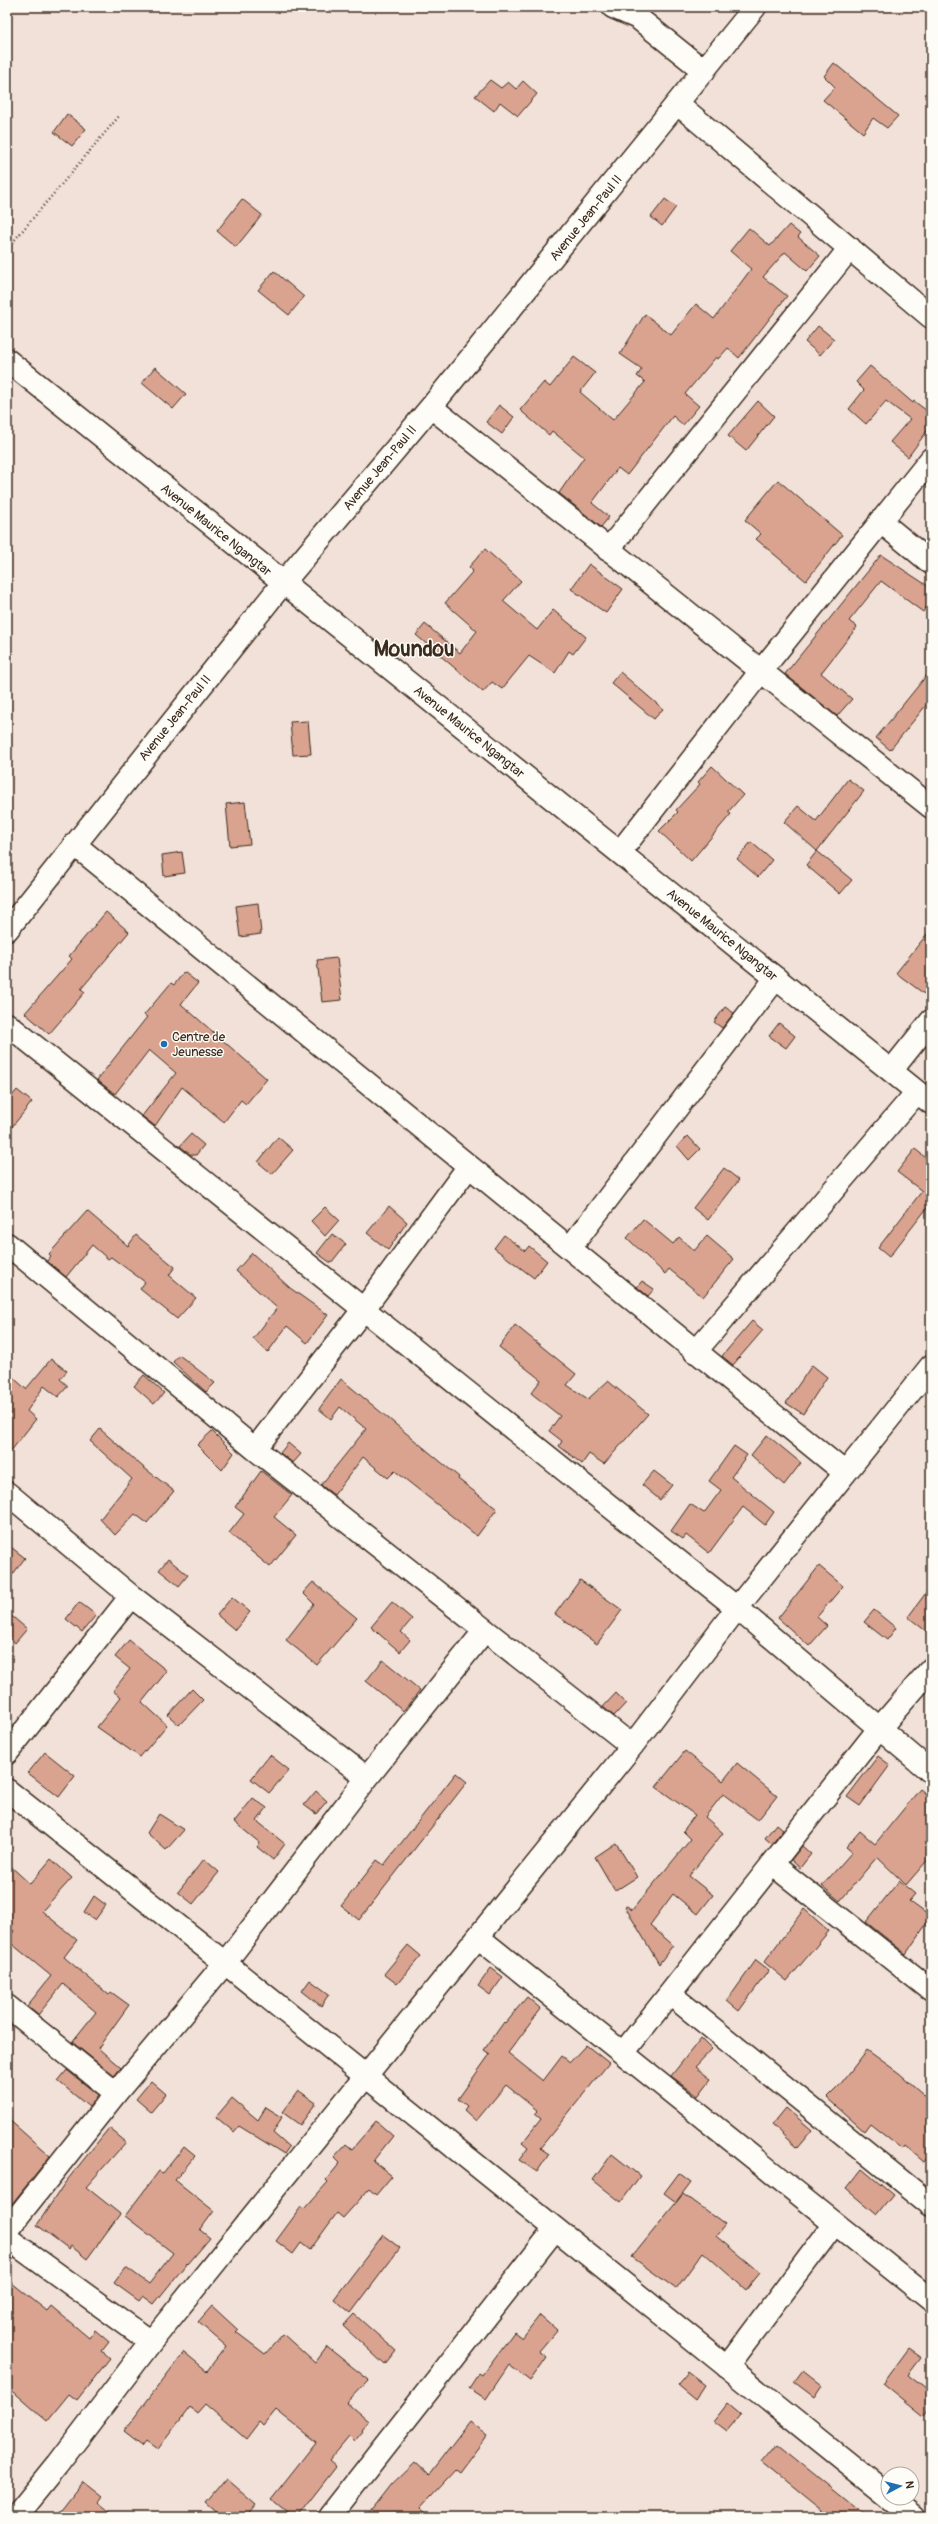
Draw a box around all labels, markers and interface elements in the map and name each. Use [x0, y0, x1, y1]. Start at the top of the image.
street label: Avenue Jean-Paul II [546, 172, 626, 264]
street label: Avenue Jean-Paul II [340, 422, 420, 514]
street label: Avenue Maurice Ngangtar [157, 480, 275, 580]
district label: Moundou [374, 636, 454, 663]
street label: Avenue Jean-Paul II [135, 672, 215, 764]
street label: Avenue Maurice Ngangtar [410, 682, 528, 782]
street label: Avenue Maurice Ngangtar [663, 885, 781, 985]
place label: Centre de Jeunesse [172, 1029, 226, 1060]
marker: Centre de Jeunesse [159, 1039, 169, 1049]
north arrow [880, 2466, 920, 2506]
text: N [903, 2480, 916, 2490]

